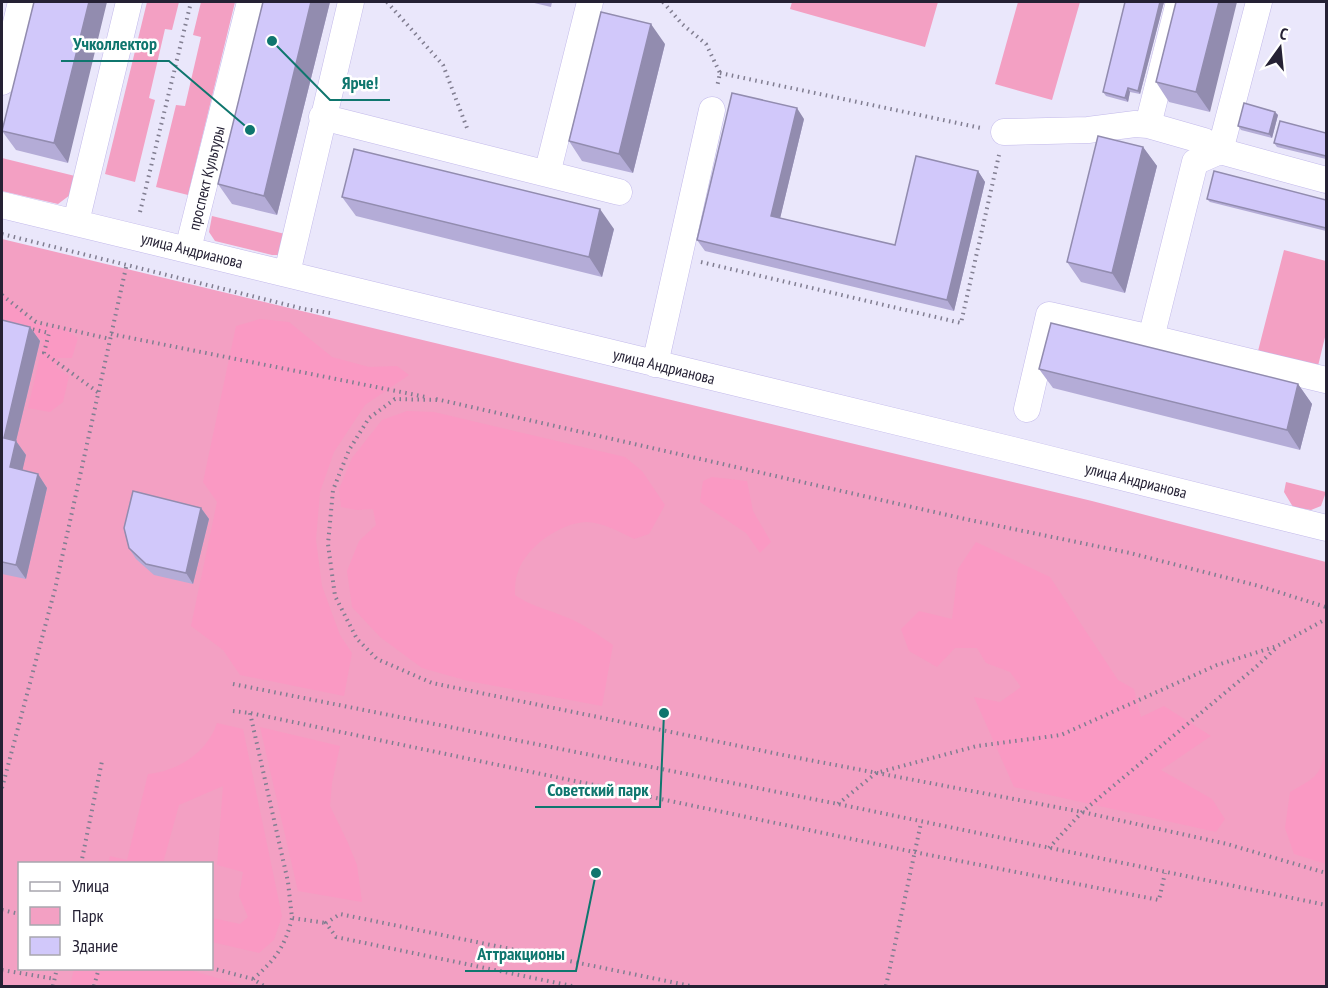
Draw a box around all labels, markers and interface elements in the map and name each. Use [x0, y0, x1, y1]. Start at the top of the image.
north arrow [1250, 18, 1310, 78]
text: С [1278, 23, 1291, 44]
callout: Учколлектор [61, 25, 169, 61]
text: Учколлектор [72, 32, 157, 55]
callout: Ярче! [330, 64, 390, 100]
text: Ярче! [342, 71, 378, 94]
street label: проспект Культуры [183, 124, 229, 232]
street label: улица Андрианова [139, 228, 245, 272]
street label: улица Андрианова [611, 344, 717, 388]
street label: улица Андрианова [1083, 458, 1189, 502]
callout: Советский парк [535, 771, 660, 807]
text: Советский парк [547, 778, 649, 801]
legend [18, 862, 213, 970]
text: Улица [72, 874, 109, 897]
text: Парк [72, 904, 103, 927]
text: Здание [72, 934, 118, 957]
callout: Аттракционы [465, 935, 576, 971]
text: Аттракционы [476, 942, 565, 965]

